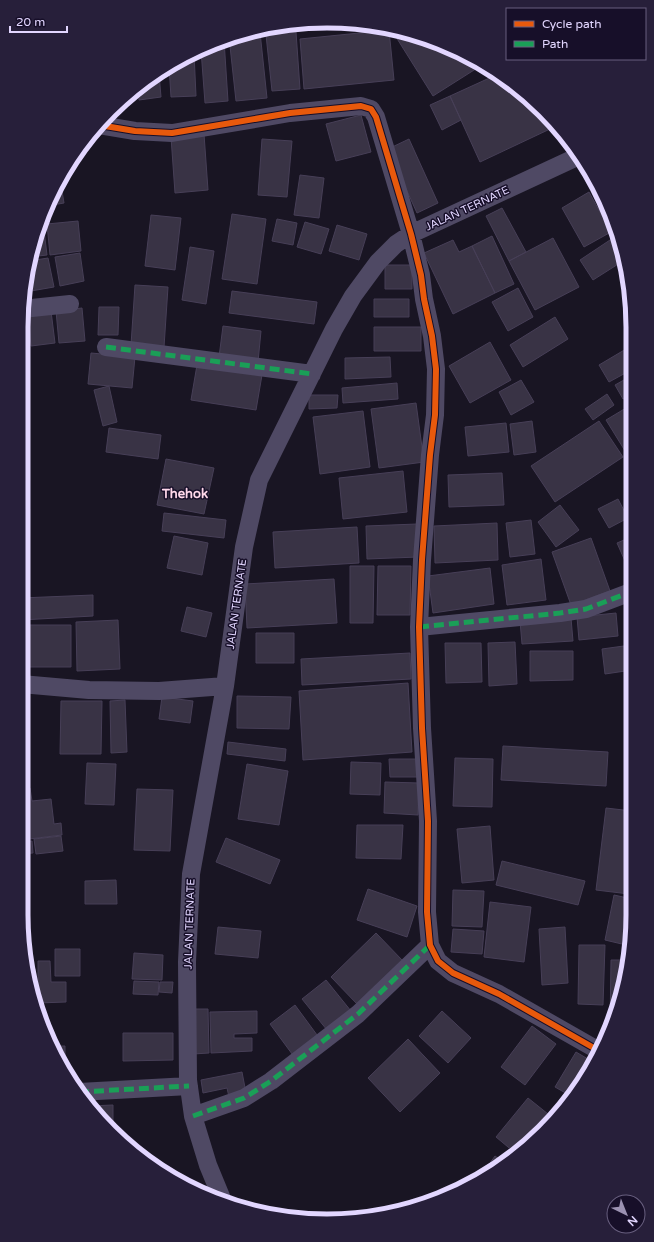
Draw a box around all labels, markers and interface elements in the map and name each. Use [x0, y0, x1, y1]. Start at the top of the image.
scale bar [10, 8, 67, 34]
legend [506, 8, 646, 60]
text: 20 m [16, 15, 45, 29]
text: Cycle path [542, 17, 601, 31]
text: Path [542, 37, 568, 51]
street label: JALAN TERNATE [423, 183, 511, 234]
district label: Thehok [161, 486, 208, 502]
street label: JALAN TERNATE [224, 558, 249, 650]
street label: JALAN TERNATE [181, 878, 198, 970]
north arrow [606, 1194, 646, 1234]
text: N [625, 1213, 640, 1229]

